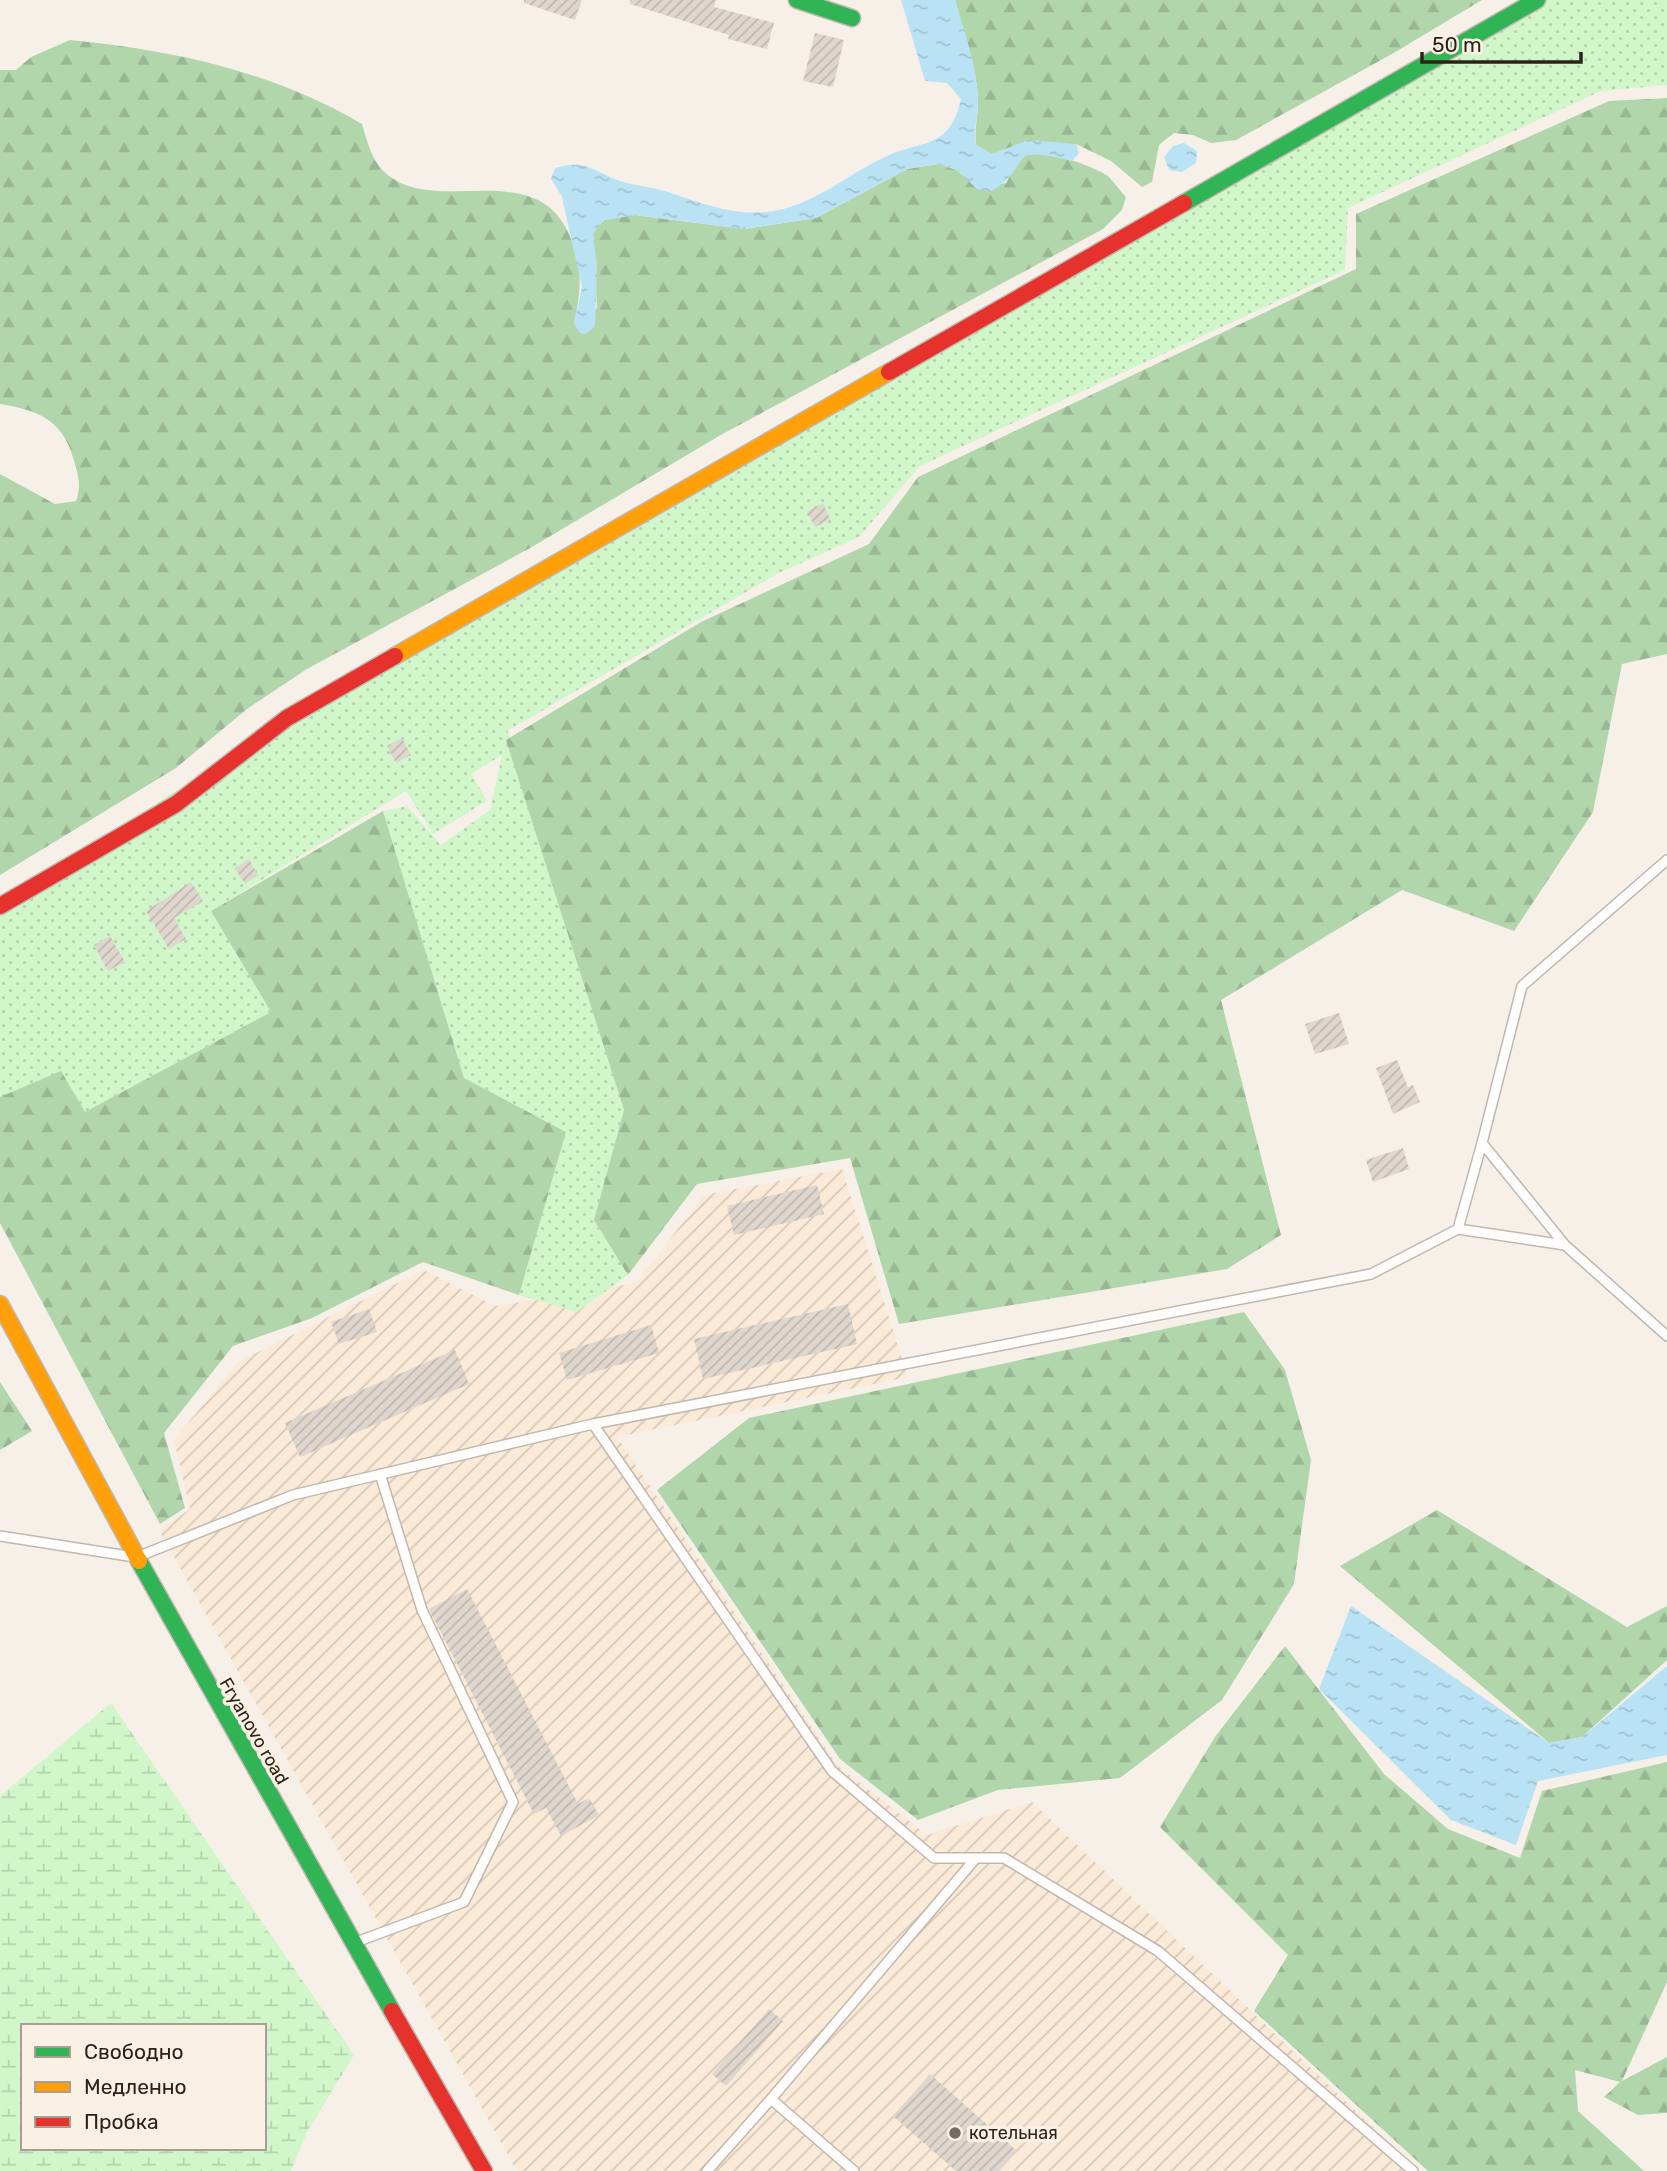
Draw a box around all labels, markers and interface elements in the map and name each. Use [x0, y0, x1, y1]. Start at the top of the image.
scale bar [1422, 21, 1581, 65]
text: 50 m [1432, 32, 1482, 57]
street label: Fryanovo road [215, 1674, 293, 1788]
legend [21, 2024, 266, 2150]
text: Свободно [84, 2039, 184, 2064]
text: Медленно [84, 2074, 187, 2099]
text: Пробка [84, 2109, 159, 2134]
place label: котельная [969, 2122, 1058, 2144]
marker: котельная [947, 2125, 963, 2141]

